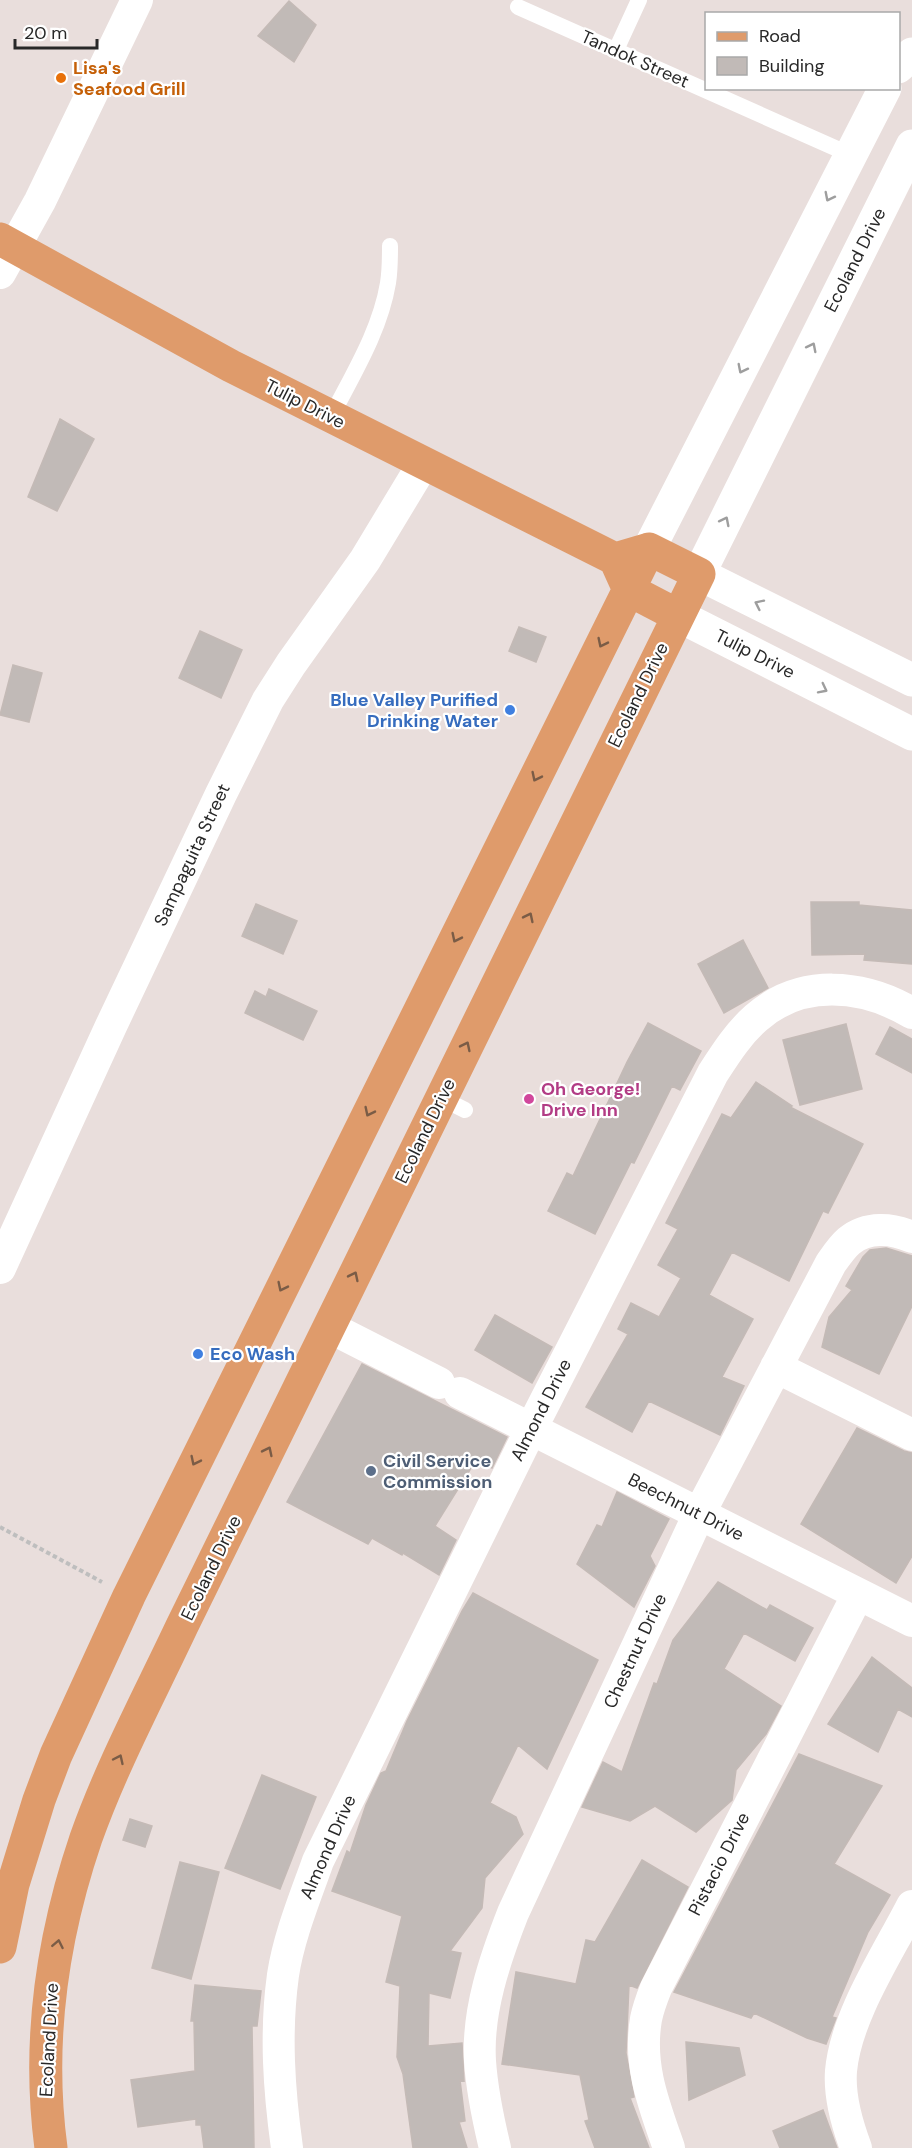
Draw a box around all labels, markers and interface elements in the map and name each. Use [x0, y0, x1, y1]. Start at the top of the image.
scale bar [15, 12, 98, 50]
legend [705, 12, 900, 90]
text: 20 m [24, 21, 67, 45]
text: Road [759, 24, 801, 48]
street label: Tandok Street [577, 25, 693, 93]
text: Building [759, 54, 824, 78]
place label: Lisa's Seafood Grill [73, 56, 185, 101]
marker: Lisa's Seafood Grill [54, 71, 68, 85]
one-way arrow [825, 190, 837, 201]
street label: Ecoland Drive [818, 204, 892, 316]
one-way arrow [805, 342, 816, 353]
one-way arrow [737, 363, 749, 374]
street label: Tulip Drive [261, 374, 349, 434]
one-way arrow [717, 517, 729, 528]
one-way arrow [755, 600, 766, 611]
street label: Tulip Drive [711, 624, 799, 684]
one-way arrow [598, 636, 610, 647]
street label: Ecoland Drive [602, 639, 674, 751]
one-way arrow [817, 682, 828, 693]
place label: Blue Valley Purified Drinking Water [330, 688, 498, 733]
marker: Blue Valley Purified Drinking Water [503, 703, 517, 717]
one-way arrow [531, 770, 543, 781]
street label: Sampaguita Street [148, 780, 236, 930]
one-way arrow [522, 912, 534, 923]
one-way arrow [451, 931, 463, 942]
one-way arrow [459, 1041, 471, 1052]
street label: Ecoland Drive [389, 1075, 461, 1187]
place label: Oh George! Drive Inn [541, 1077, 640, 1122]
marker: Oh George! Drive Inn [522, 1092, 536, 1106]
one-way arrow [365, 1106, 376, 1117]
one-way arrow [347, 1272, 358, 1283]
one-way arrow [278, 1280, 290, 1291]
place label: Eco Wash [210, 1342, 295, 1366]
marker: Eco Wash [191, 1347, 205, 1361]
street label: Almond Drive [505, 1355, 577, 1465]
one-way arrow [261, 1447, 272, 1458]
place label: Civil Service Commission [383, 1449, 492, 1494]
one-way arrow [191, 1455, 203, 1466]
marker: Civil Service Commission [364, 1464, 378, 1478]
street label: Beechnut Drive [624, 1467, 748, 1547]
street label: Ecoland Drive [175, 1512, 247, 1624]
street label: Chestnut Drive [598, 1590, 672, 1712]
one-way arrow [112, 1755, 124, 1766]
street label: Almond Drive [294, 1791, 362, 1903]
street label: Pistacio Drive [683, 1808, 755, 1920]
one-way arrow [51, 1939, 64, 1949]
street label: Ecoland Drive [34, 1982, 64, 2098]

